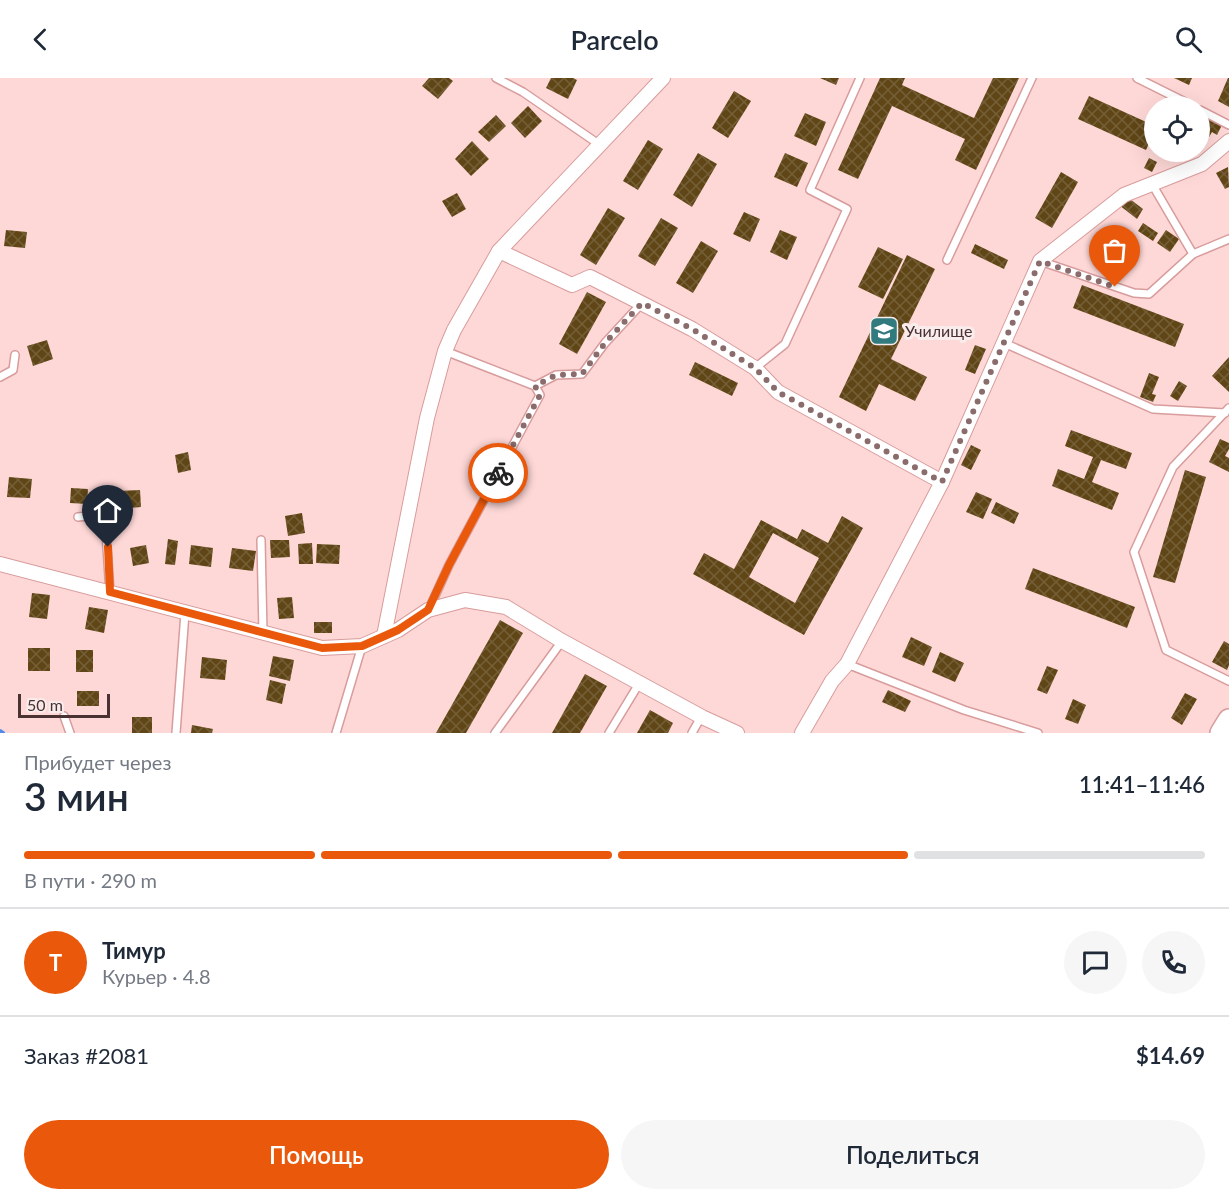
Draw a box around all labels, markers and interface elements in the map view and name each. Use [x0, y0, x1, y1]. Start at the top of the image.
icon: back [24, 23, 57, 56]
text: Parcelo [570, 23, 659, 56]
icon: search [1172, 23, 1205, 56]
map controls [1144, 96, 1210, 162]
button: locate [1144, 96, 1210, 162]
pin [1089, 225, 1140, 287]
icon: bag [1098, 234, 1131, 267]
school or university icon: Училище [868, 315, 900, 347]
place label: Училище [905, 321, 972, 340]
courier [468, 443, 528, 503]
icon: bike [482, 457, 515, 490]
pin [82, 485, 133, 547]
icon: home [91, 494, 124, 527]
scale bar [18, 691, 110, 718]
text: 50 m [27, 695, 63, 714]
text: Прибудет через [24, 750, 171, 774]
text: 11:41–11:46 [1079, 771, 1205, 798]
text: 3 мин [24, 773, 129, 819]
text: В пути · 290 m [24, 868, 157, 892]
button: chat [1064, 931, 1127, 994]
button: phone [1142, 931, 1205, 994]
text: Тимур [102, 937, 166, 964]
text: Т [49, 949, 62, 976]
text: Курьер · 4.8 [102, 964, 211, 988]
text: Заказ #2081 [24, 1042, 149, 1069]
text: $14.69 [1136, 1042, 1205, 1069]
button: Помощь [24, 1120, 609, 1189]
button: Поделиться [621, 1120, 1205, 1189]

